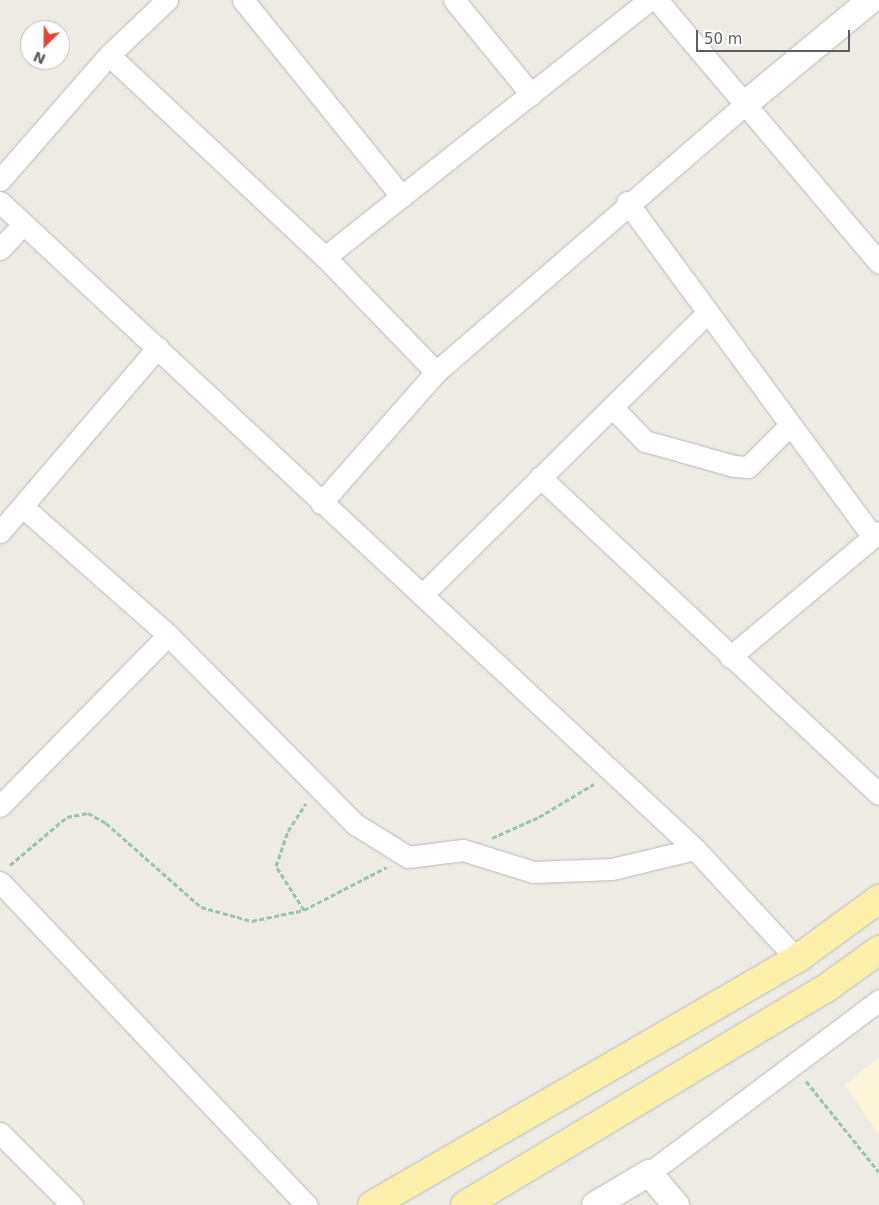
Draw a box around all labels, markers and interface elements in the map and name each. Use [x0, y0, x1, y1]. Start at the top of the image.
north arrow [20, 20, 70, 70]
scale bar [699, 20, 853, 52]
text: 50 m [704, 30, 742, 48]
text: N [31, 48, 48, 68]

